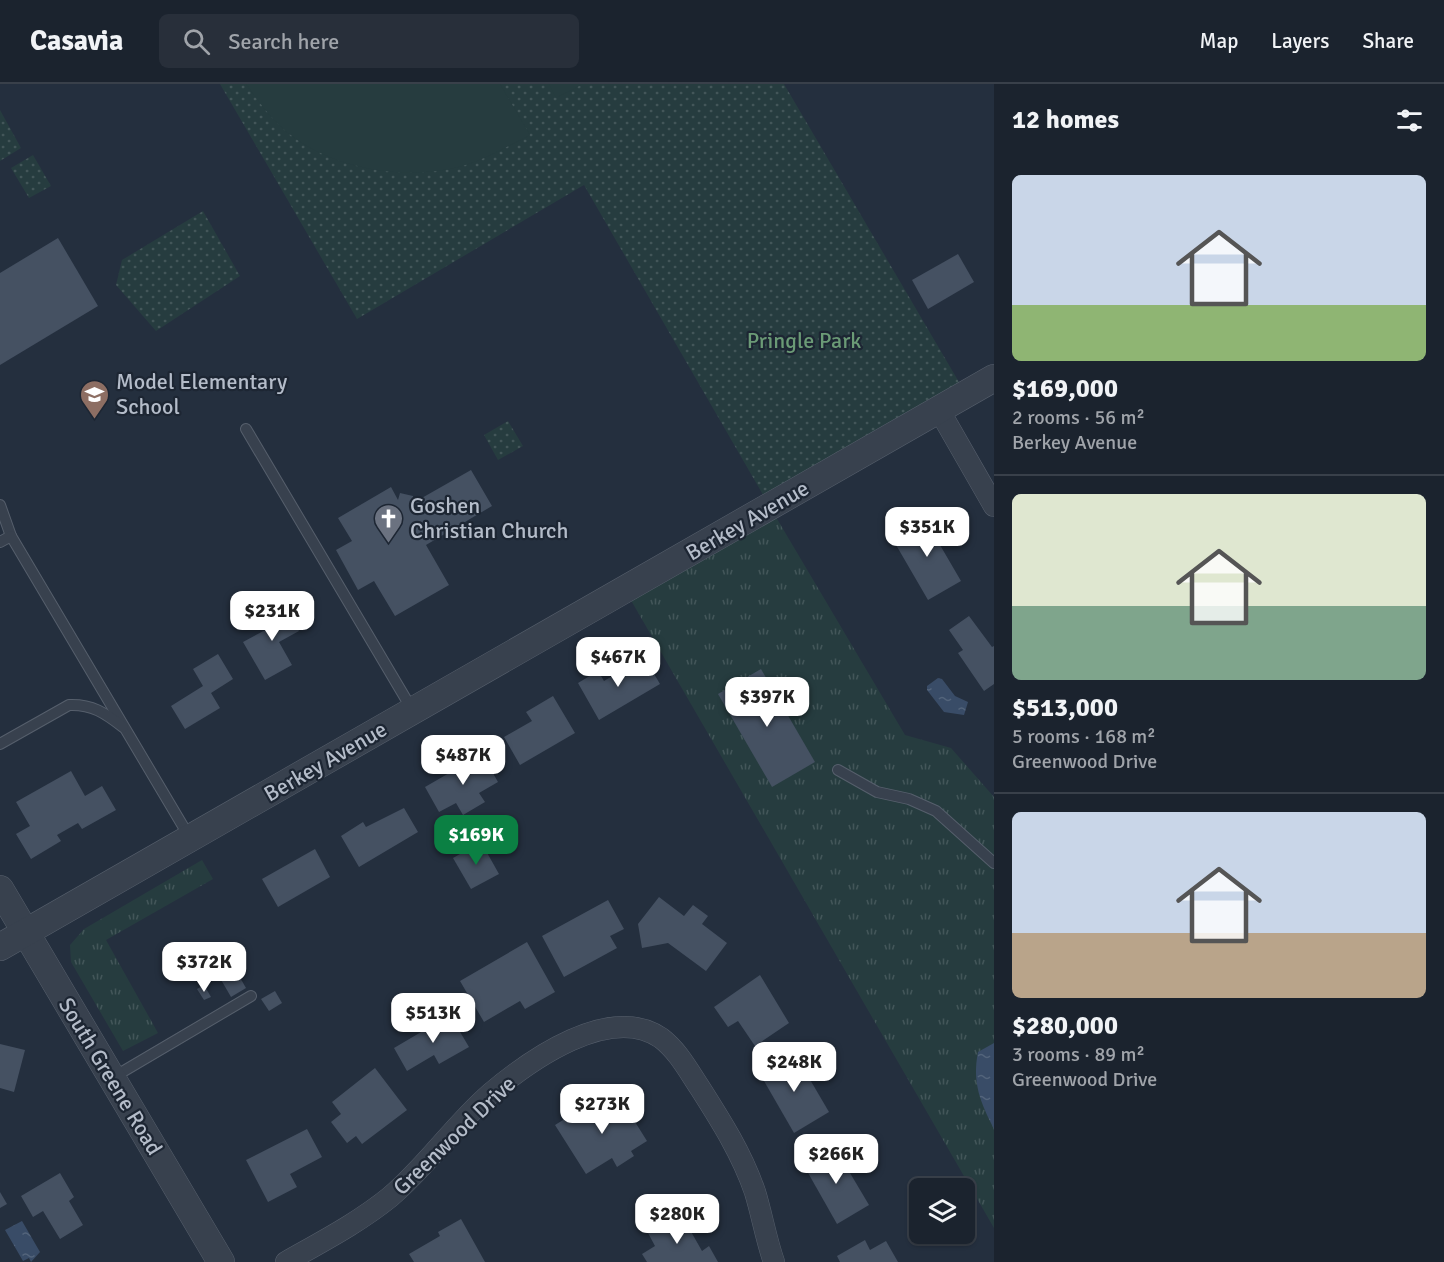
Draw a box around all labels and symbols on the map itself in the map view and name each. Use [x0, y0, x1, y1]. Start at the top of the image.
park label: Pringle Park [747, 327, 861, 354]
place label: Model Elementary School [116, 368, 288, 420]
school or university icon: Model Elementary School [79, 378, 111, 420]
street label: Berkey Avenue [681, 474, 814, 567]
place label: Goshen Christian Church [410, 492, 568, 544]
church icon: Goshen Christian Church [373, 502, 405, 544]
pin: $351K [885, 507, 969, 558]
pin: $231K [230, 591, 314, 642]
pin: $467K [576, 637, 660, 688]
pin: $397K [725, 677, 809, 728]
street label: Berkey Avenue [259, 715, 392, 808]
pin: $487K [421, 735, 505, 786]
pin: $169K [434, 815, 518, 866]
pin: $372K [162, 942, 246, 993]
street label: South Greene Road [53, 993, 168, 1160]
pin: $513K [391, 993, 475, 1044]
pin: $248K [752, 1042, 836, 1093]
street label: Greenwood Drive [388, 1070, 521, 1201]
pin: $273K [560, 1084, 644, 1135]
pin: $266K [794, 1134, 878, 1185]
pin: $280K [635, 1194, 719, 1245]

